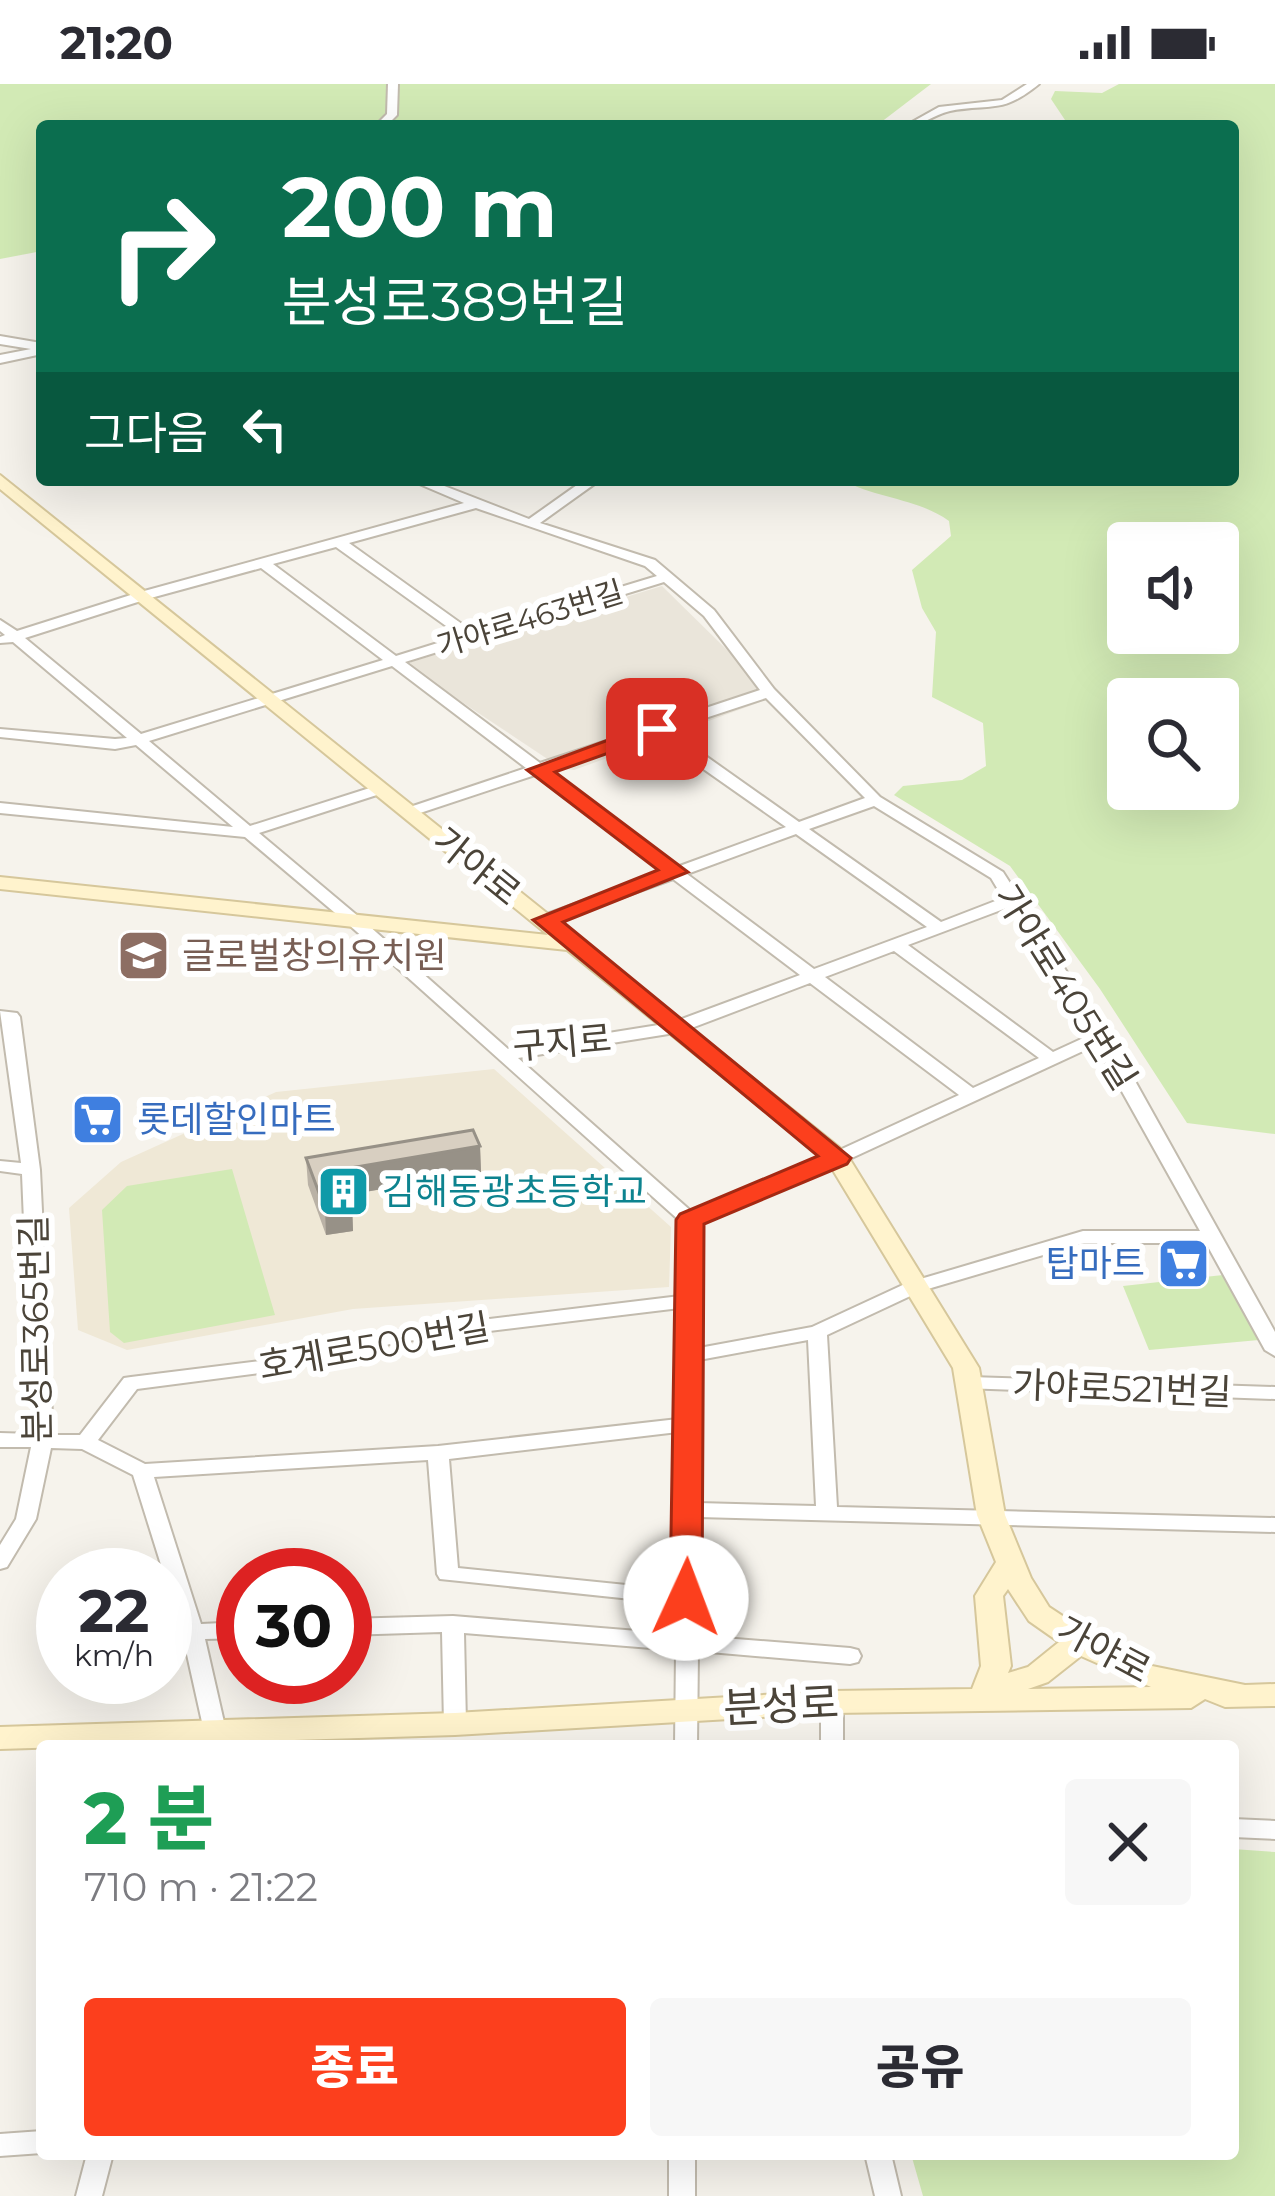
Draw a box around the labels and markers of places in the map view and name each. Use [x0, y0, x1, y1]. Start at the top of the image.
pin [606, 678, 708, 780]
school or university icon: 글로벌창의유치원 [115, 927, 171, 983]
place label: 글로벌창의유치원 [182, 933, 447, 977]
supermarket icon: 롯데할인마트 [70, 1091, 126, 1147]
place label: 롯데할인마트 [137, 1097, 336, 1141]
building icon: 김해동광초등학교 [315, 1163, 371, 1219]
place label: 김해동광초등학교 [382, 1169, 647, 1213]
supermarket icon: 탑마트 [1156, 1235, 1212, 1291]
place label: 탑마트 [1046, 1241, 1145, 1285]

